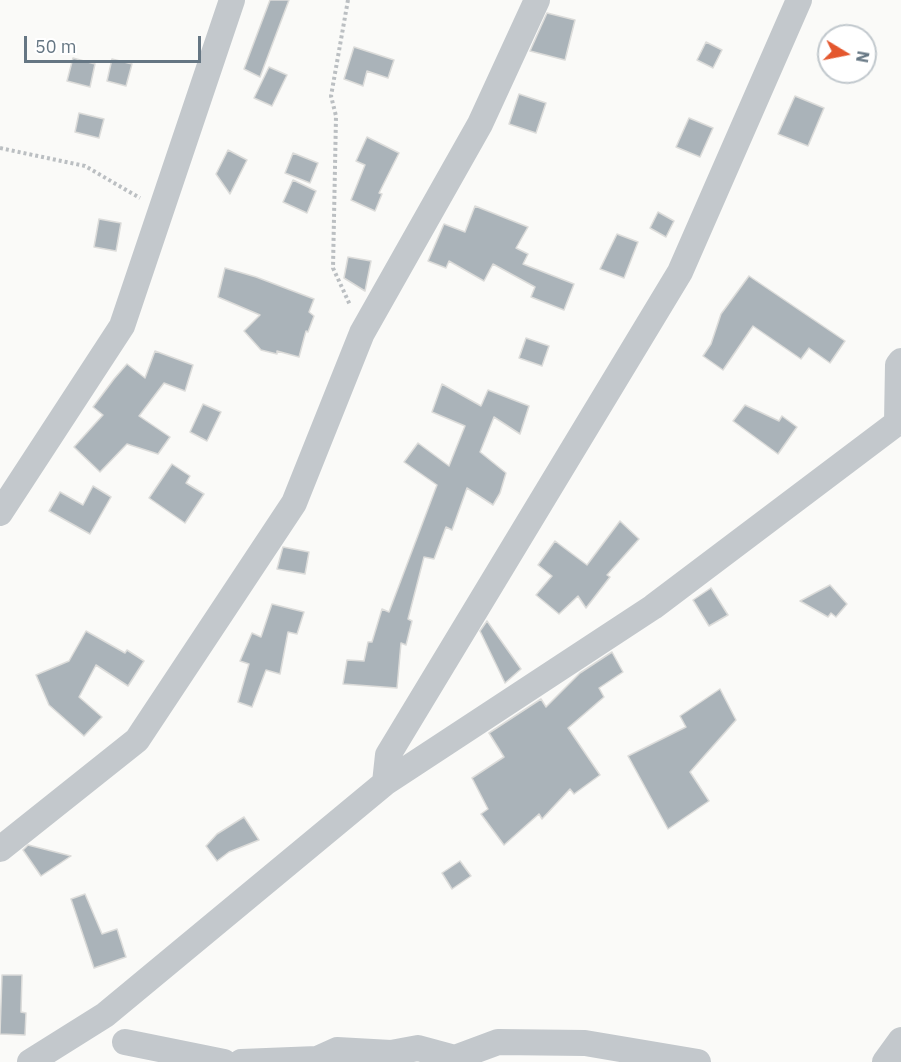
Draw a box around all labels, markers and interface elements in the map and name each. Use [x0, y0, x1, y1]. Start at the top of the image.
scale bar [27, 24, 204, 62]
north arrow [817, 24, 877, 84]
text: 50 m [35, 35, 77, 58]
text: N [852, 49, 874, 64]

